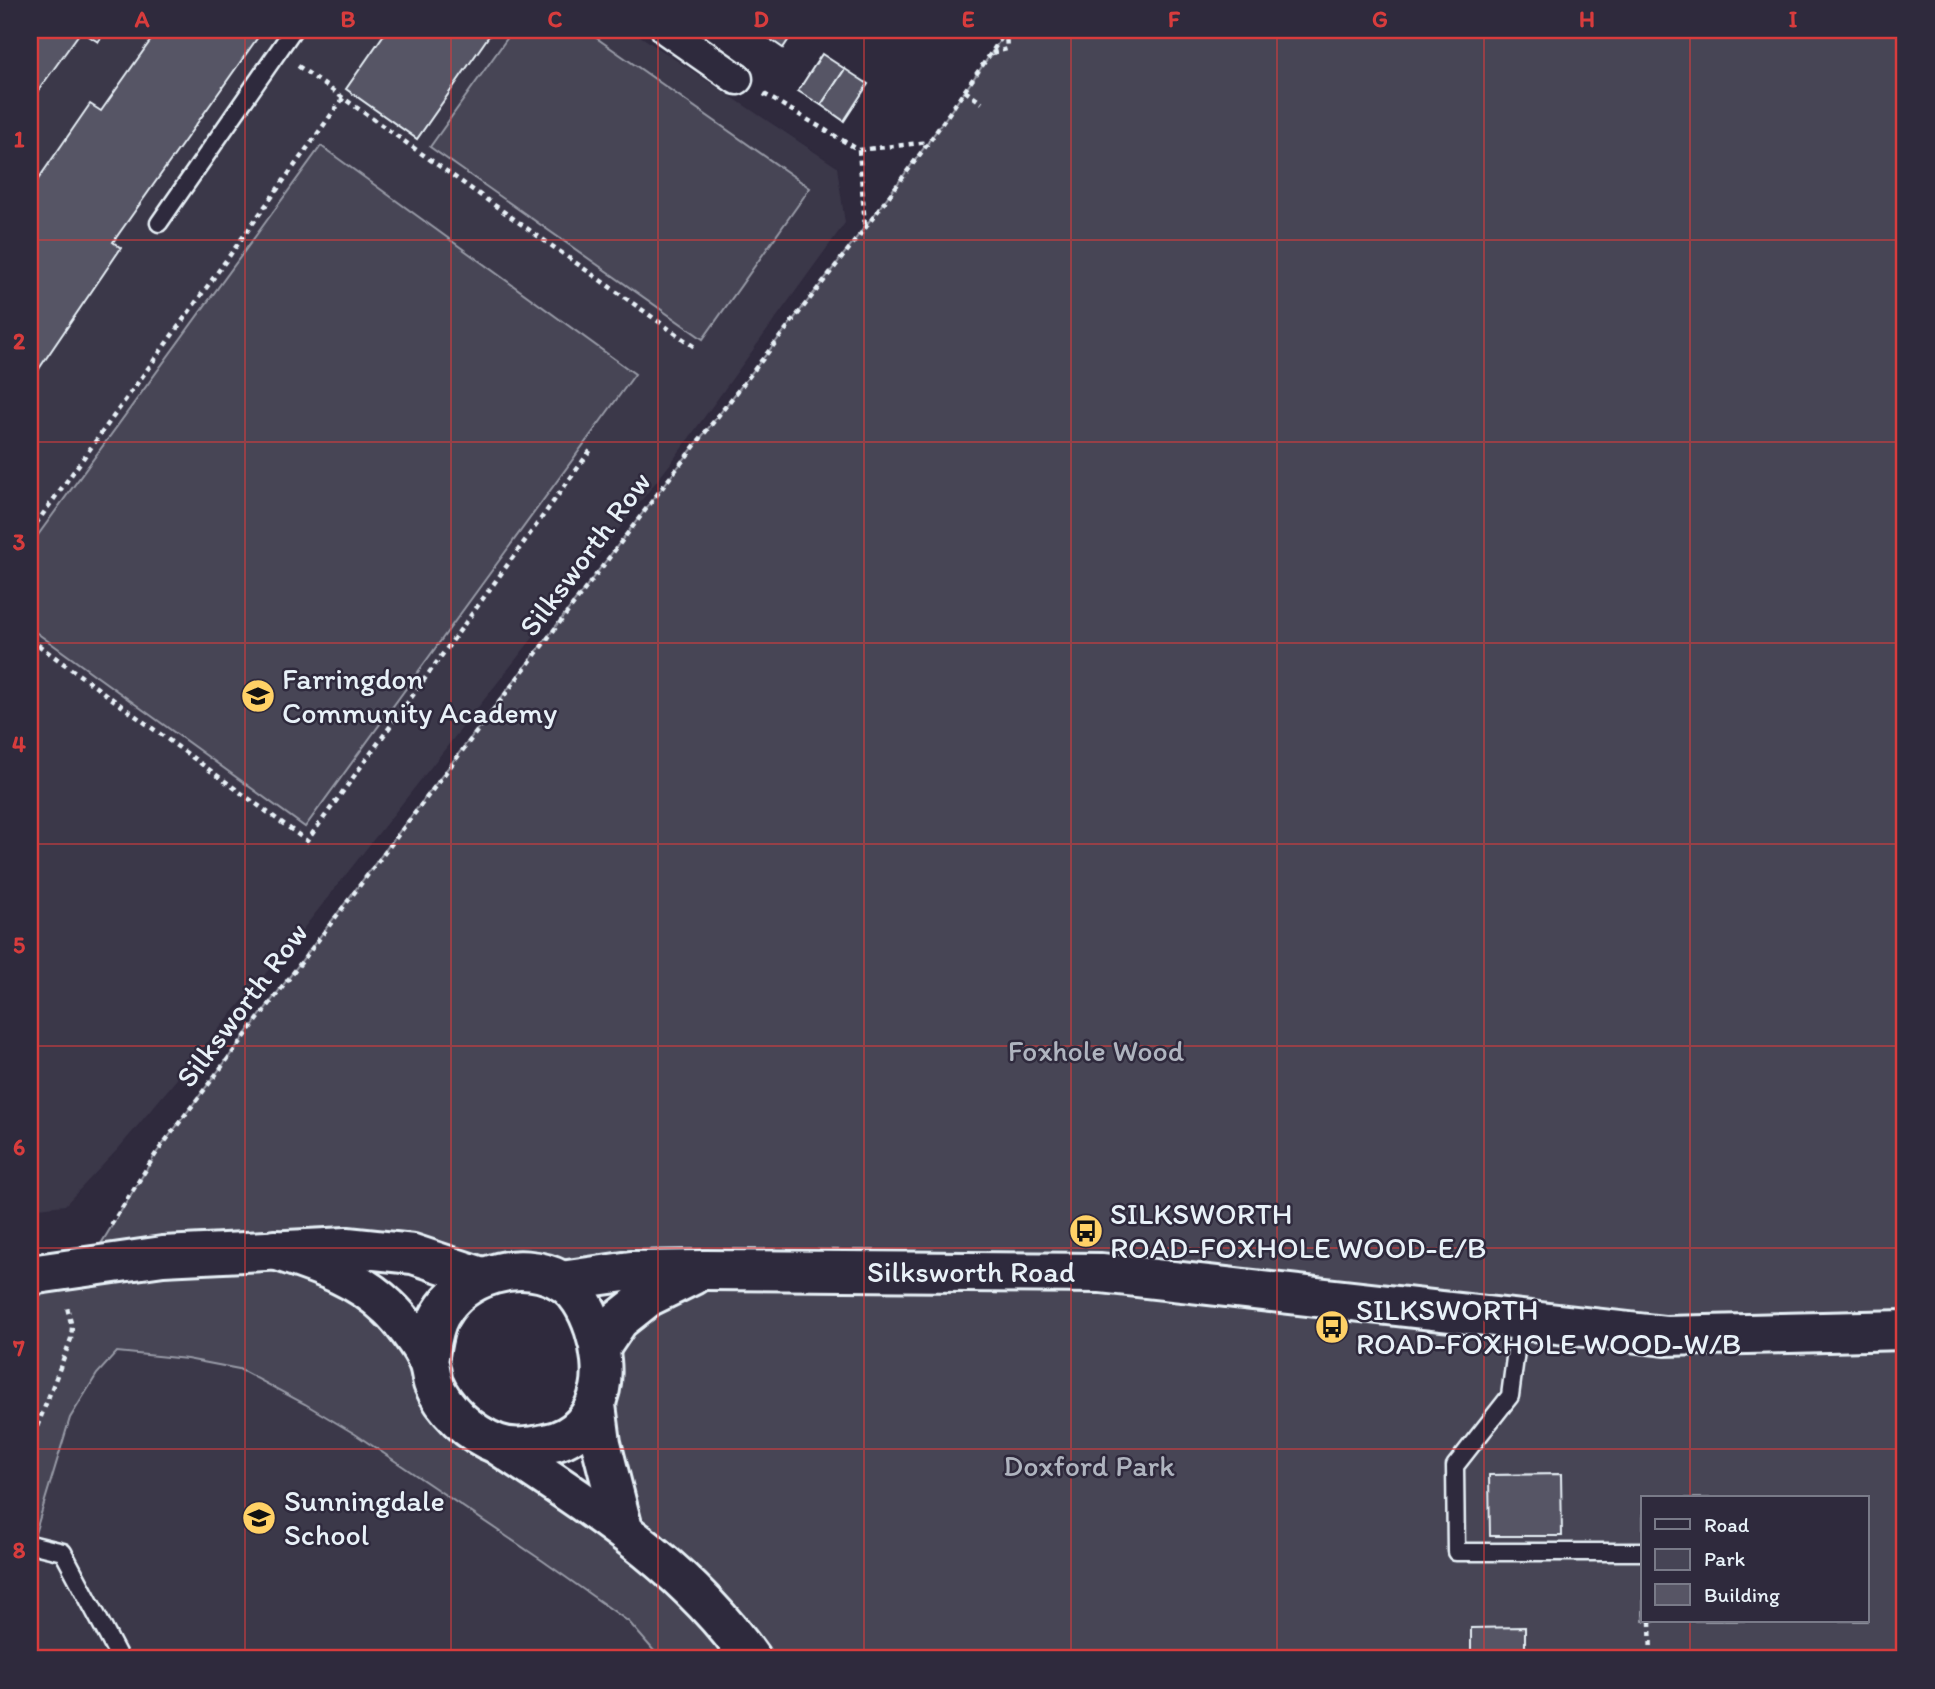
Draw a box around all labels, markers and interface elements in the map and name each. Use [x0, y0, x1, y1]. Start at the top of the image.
text: A [134, 5, 150, 33]
text: B [341, 5, 356, 33]
text: C [548, 5, 563, 33]
text: D [753, 5, 769, 33]
text: E [962, 5, 975, 33]
text: F [1168, 5, 1181, 33]
text: G [1372, 5, 1388, 33]
text: H [1579, 5, 1595, 33]
text: I [1789, 5, 1798, 33]
text: 1 [14, 125, 25, 153]
text: 2 [13, 327, 26, 355]
street label: Silksworth Row [511, 464, 659, 643]
text: 3 [13, 528, 26, 556]
place label: Farringdon Community Academy [282, 660, 557, 731]
school or university icon: Farringdon Community Academy [239, 677, 277, 715]
text: 4 [12, 730, 26, 758]
street label: Silksworth Row [168, 915, 316, 1094]
text: 5 [13, 931, 25, 959]
park label: Foxhole Wood [1008, 1032, 1185, 1069]
text: 6 [13, 1133, 25, 1161]
place label: SILKSWORTH ROAD-FOXHOLE WOOD-E/B [1110, 1195, 1486, 1266]
bus stop icon: SILKSWORTH ROAD-FOXHOLE WOOD-E/B [1067, 1212, 1105, 1250]
street label: Silksworth Road [867, 1253, 1075, 1290]
place label: SILKSWORTH ROAD-FOXHOLE WOOD-W/B [1356, 1291, 1741, 1362]
bus stop icon: SILKSWORTH ROAD-FOXHOLE WOOD-W/B [1313, 1308, 1351, 1346]
text: 7 [12, 1334, 25, 1362]
park label: Doxford Park [1003, 1447, 1175, 1484]
place label: Sunningdale School [284, 1482, 445, 1553]
legend [1641, 1496, 1868, 1622]
school or university icon: Sunningdale School [240, 1499, 278, 1537]
text: Road [1704, 1512, 1750, 1537]
text: 8 [13, 1536, 26, 1564]
text: Park [1704, 1546, 1746, 1571]
text: Building [1704, 1582, 1780, 1607]

